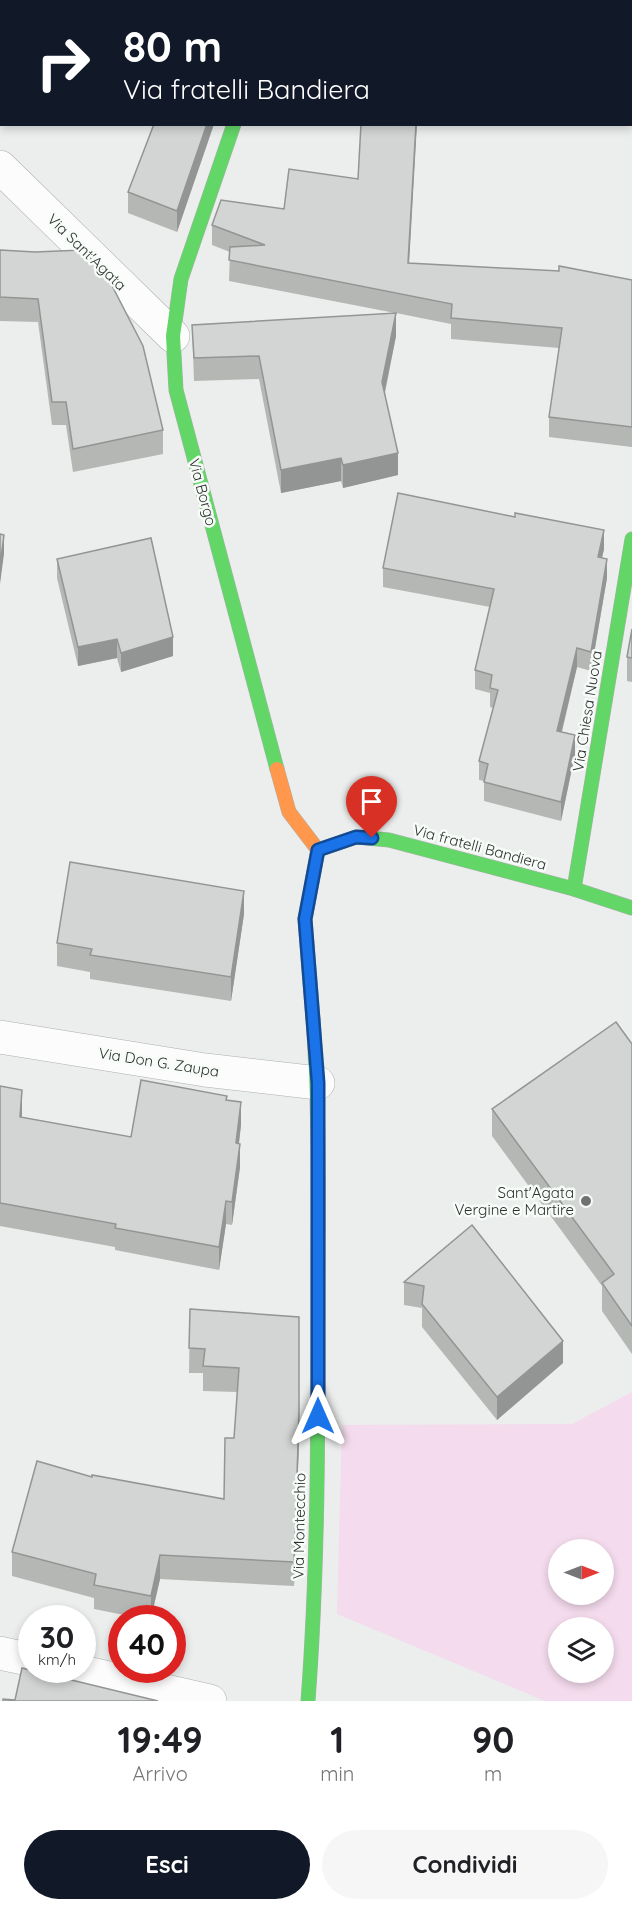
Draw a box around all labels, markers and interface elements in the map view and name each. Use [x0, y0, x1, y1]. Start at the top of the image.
text: 80 m [123, 20, 222, 73]
icon: right [24, 24, 102, 102]
text: Via fratelli Bandiera [123, 72, 370, 106]
street label: Via Sant'Agata [43, 209, 131, 295]
street label: Via Borgo [185, 456, 221, 528]
street label: Via Chiesa Nuova [568, 649, 606, 773]
pin [346, 776, 397, 838]
icon: arrive [355, 785, 388, 818]
street label: Via fratelli Bandiera [411, 820, 549, 874]
street label: Via Don G. Zaupa [97, 1043, 221, 1081]
place label: Sant'Agata Vergine e Martire [454, 1183, 574, 1219]
marker: Sant'Agata Vergine e Martire [579, 1194, 593, 1208]
position arrow [286, 1384, 350, 1448]
street label: Via Montecchio [289, 1473, 309, 1579]
north arrow [548, 1539, 614, 1605]
map controls [548, 1539, 614, 1683]
speed limit sign: 40 [108, 1605, 186, 1683]
button: layers [548, 1617, 614, 1683]
text: 30 [40, 1618, 74, 1656]
text: km/h [38, 1650, 76, 1669]
text: 19:49 [118, 1717, 203, 1762]
text: 1 [330, 1717, 344, 1762]
text: 90 [472, 1717, 514, 1762]
text: Arrivo [133, 1761, 188, 1786]
text: min [320, 1761, 354, 1786]
text: m [484, 1761, 502, 1786]
button: Esci [24, 1830, 310, 1899]
button: Condividi [322, 1830, 608, 1899]

